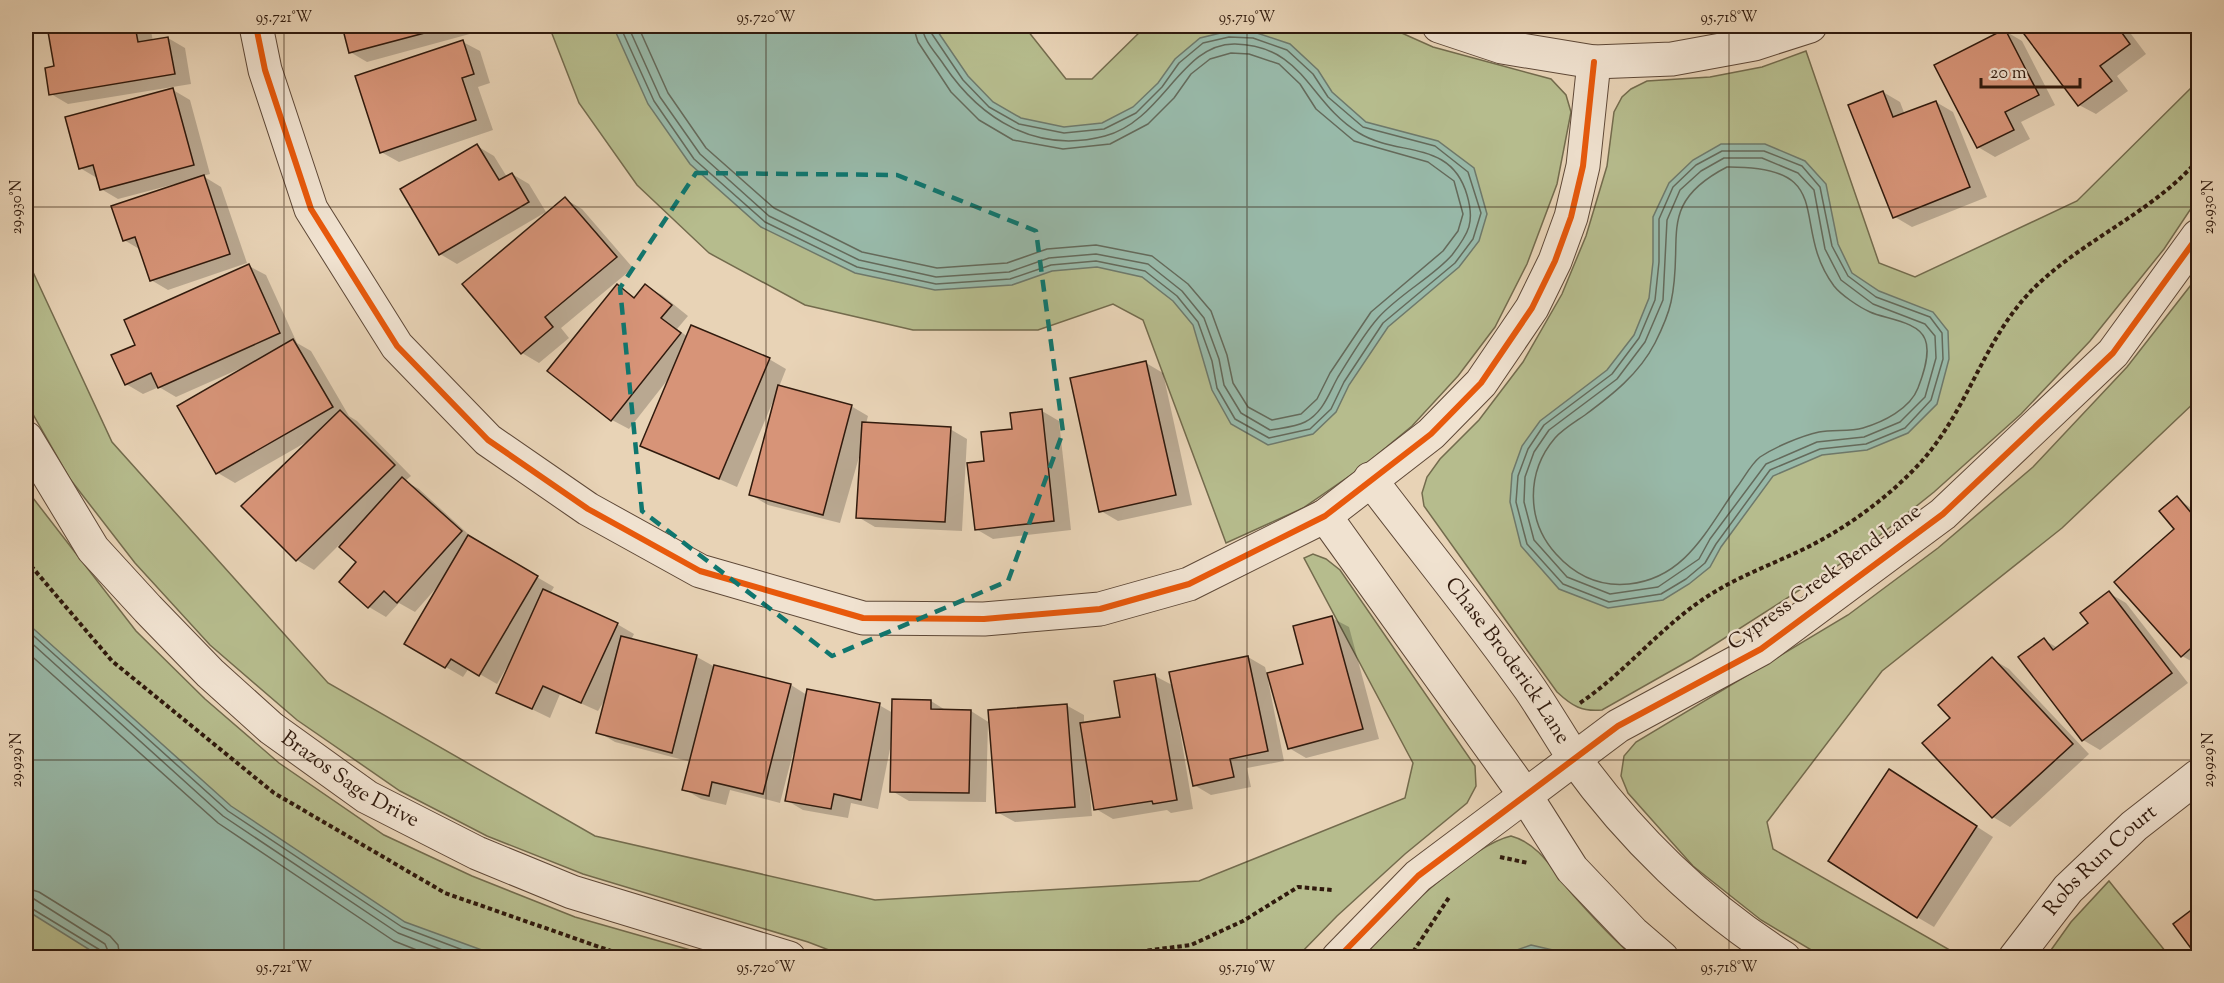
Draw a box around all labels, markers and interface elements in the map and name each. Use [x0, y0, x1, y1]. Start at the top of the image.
text: 95.721°W [256, 8, 313, 29]
text: 95.720°W [737, 8, 796, 29]
text: 95.719°W [1219, 8, 1276, 29]
text: 95.718°W [1700, 8, 1758, 29]
scale bar [1981, 51, 2080, 89]
text: 20 m [1990, 61, 2027, 87]
text: 29.930°N [7, 180, 28, 234]
text: 29.930°N [2199, 180, 2220, 234]
street label: Cypress Creek Bend Lane [1722, 497, 1928, 659]
street label: Chase Broderick Lane [1437, 571, 1577, 750]
street label: Brazos Sage Drive [274, 724, 424, 836]
text: 29.929°N [7, 733, 28, 787]
text: 29.929°N [2199, 733, 2220, 787]
street label: Robs Run Court [2037, 798, 2164, 923]
text: 95.721°W [256, 958, 313, 979]
text: 95.720°W [737, 958, 796, 979]
text: 95.719°W [1219, 958, 1276, 979]
text: 95.718°W [1700, 958, 1758, 979]

